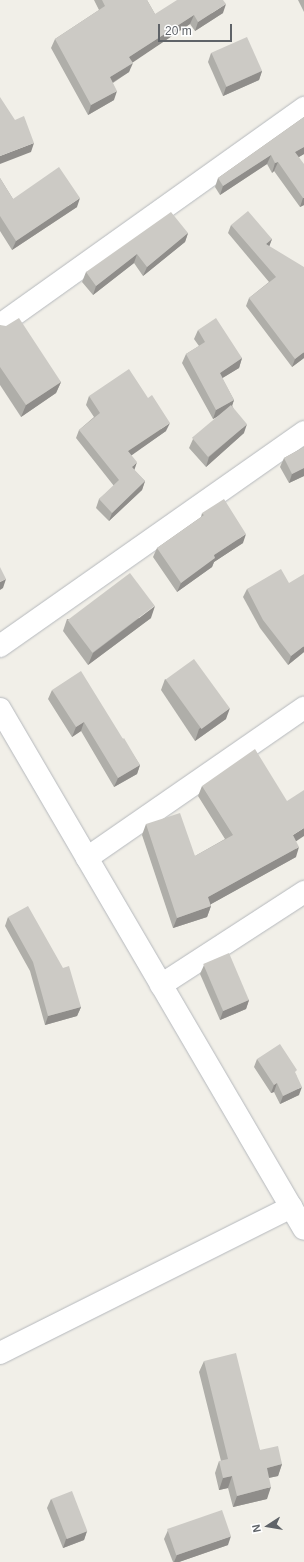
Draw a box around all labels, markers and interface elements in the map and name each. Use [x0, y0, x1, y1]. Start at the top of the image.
scale bar [160, 16, 234, 42]
text: 20 m [165, 24, 192, 38]
north arrow [248, 1506, 288, 1546]
text: N [250, 1523, 263, 1534]

